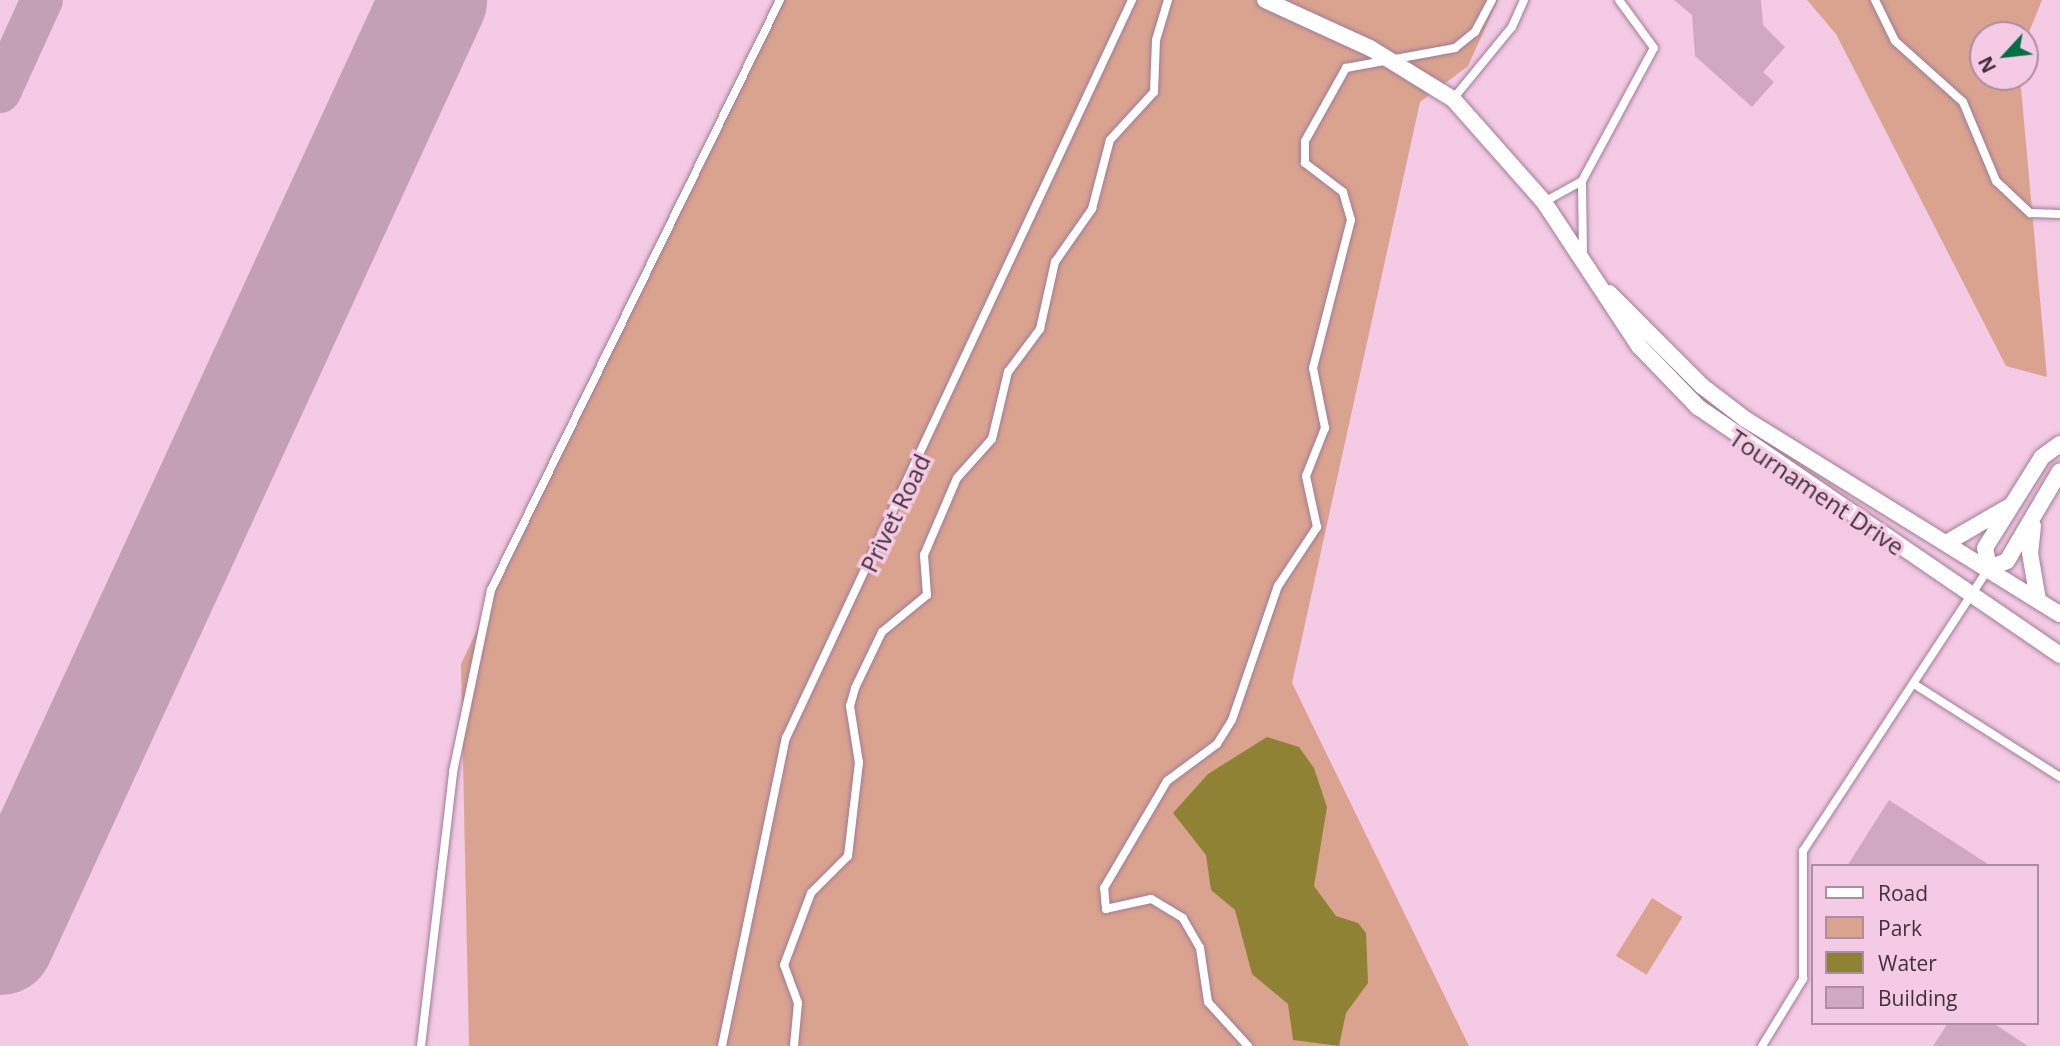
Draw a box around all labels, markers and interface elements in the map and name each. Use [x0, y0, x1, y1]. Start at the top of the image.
north arrow [1969, 21, 2039, 91]
text: N [1972, 52, 2002, 77]
street label: Tournament Drive [1724, 423, 1910, 561]
street label: Privet Road [854, 449, 936, 577]
legend [1812, 864, 2039, 1025]
text: Road [1878, 879, 1928, 907]
text: Park [1878, 914, 1922, 942]
text: Water [1878, 949, 1937, 977]
text: Building [1878, 984, 1957, 1012]

